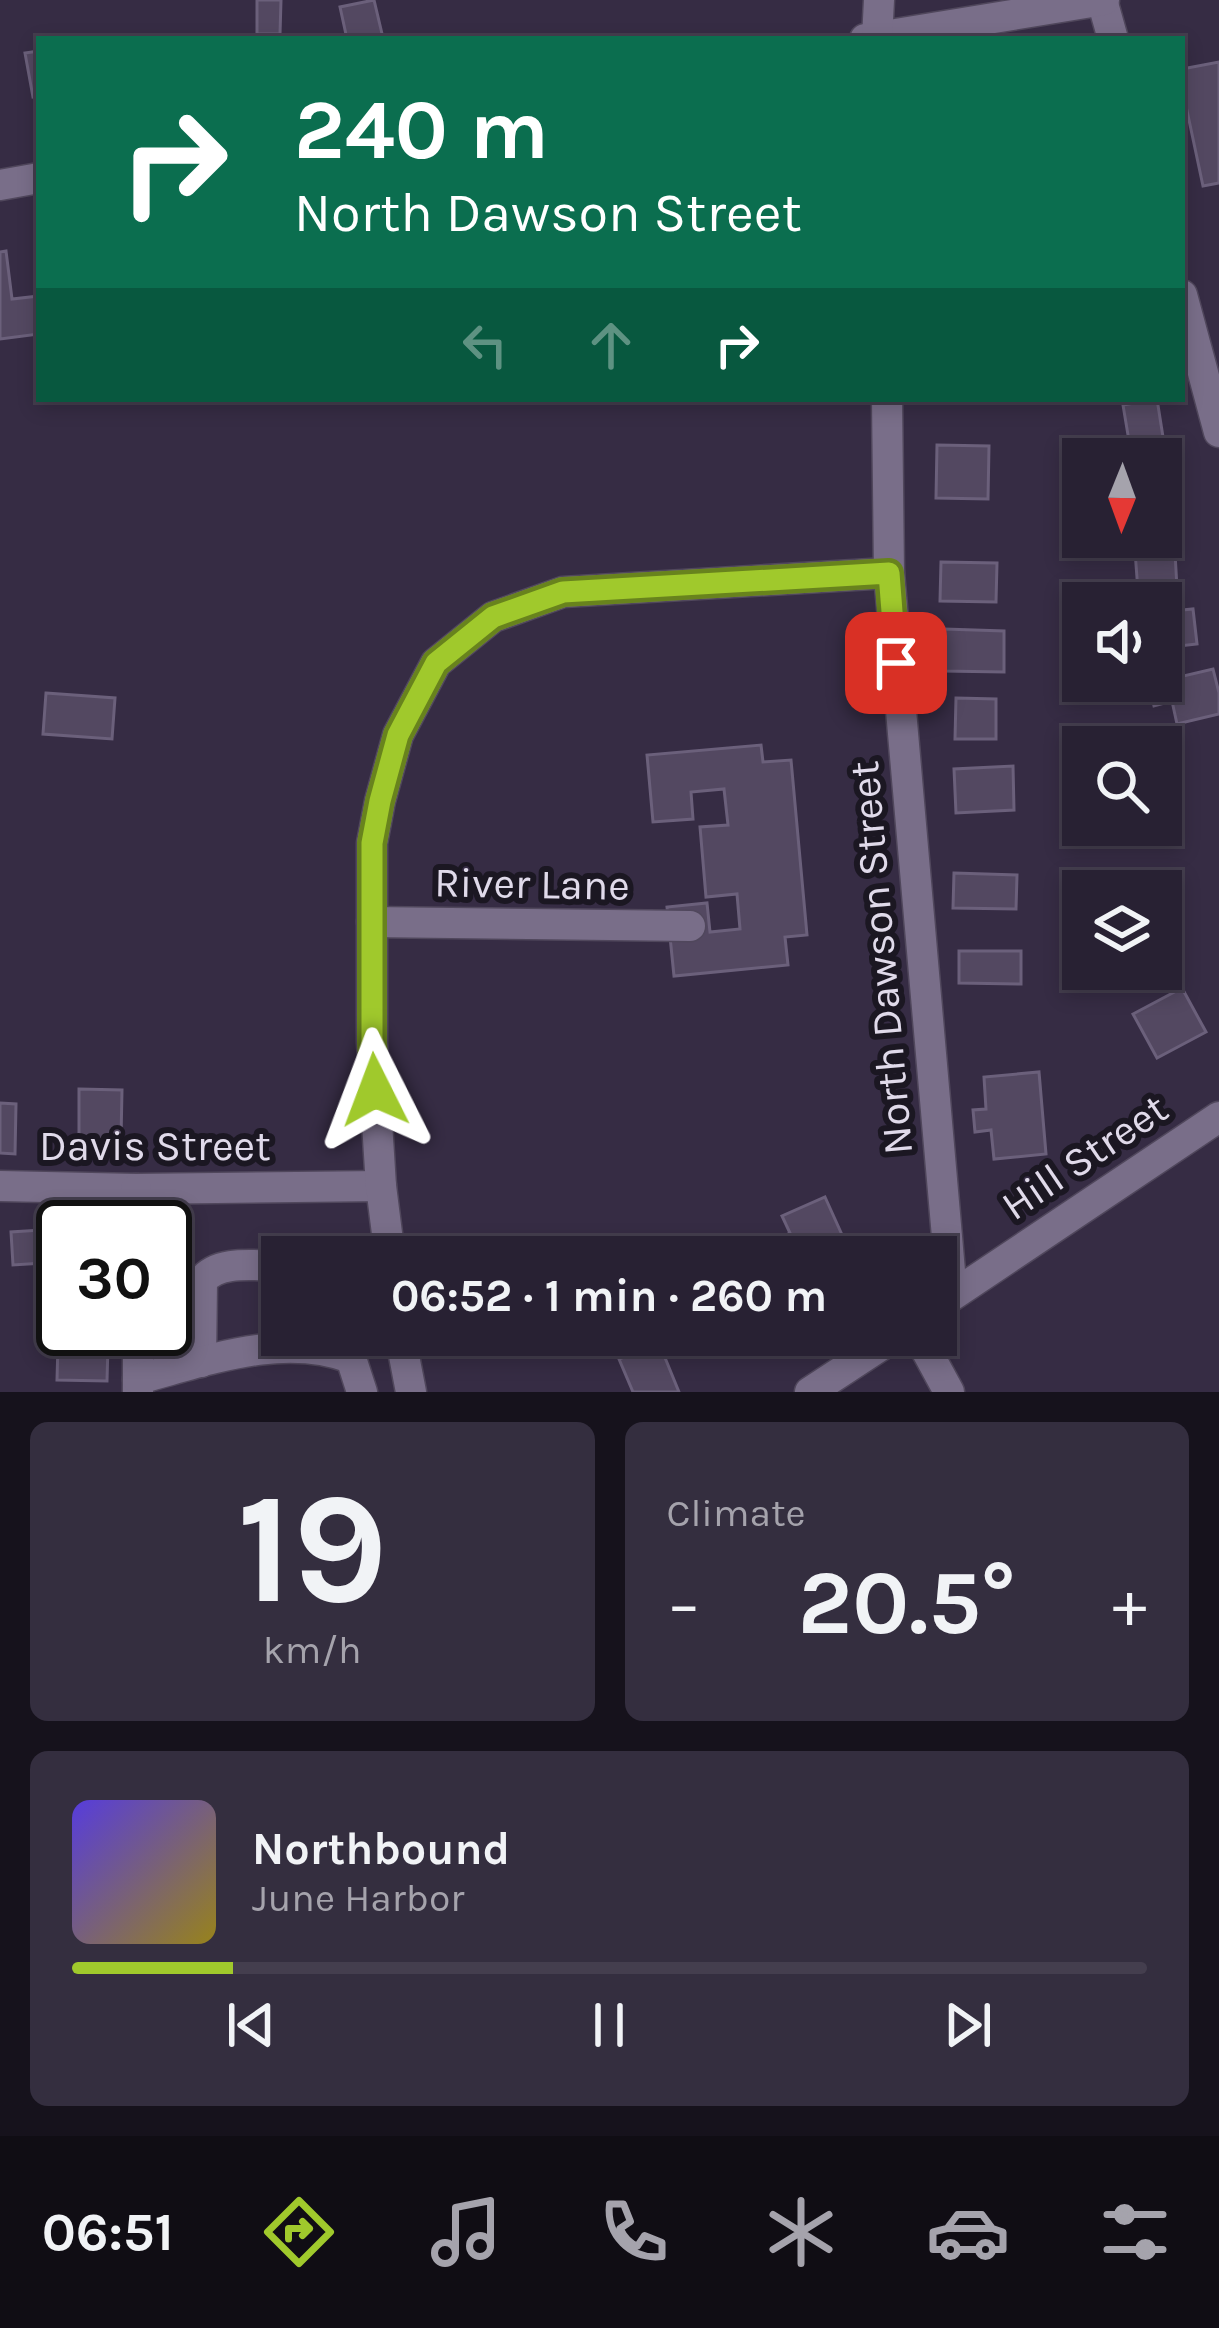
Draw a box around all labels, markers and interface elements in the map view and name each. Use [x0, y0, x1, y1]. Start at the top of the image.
text: 240 m [294, 81, 549, 179]
icon: right [96, 84, 252, 240]
text: North Dawson Street [294, 181, 802, 245]
icon: left [452, 312, 518, 378]
icon: ahead [578, 312, 644, 378]
icon: right [704, 312, 770, 378]
north arrow [1062, 438, 1182, 558]
map controls [1062, 438, 1182, 990]
button: sound [1062, 582, 1182, 702]
pin [845, 612, 947, 714]
icon: arrive [863, 630, 929, 696]
button: search [1062, 726, 1182, 846]
street label: North Dawson Street [839, 759, 923, 1157]
street label: River Lane [434, 857, 630, 911]
button: layers [1062, 870, 1182, 990]
position arrow [312, 1027, 438, 1153]
street label: Hill Street [992, 1083, 1177, 1231]
street label: Davis Street [39, 1121, 271, 1171]
speed limit sign: 30 [36, 1200, 192, 1356]
text: 06:52 · 1 min · 260 m [391, 1270, 827, 1322]
text: 19 [237, 1458, 388, 1640]
text: Climate [667, 1490, 806, 1536]
text: 20.5° [798, 1550, 1016, 1656]
text: − [667, 1565, 701, 1643]
text: + [1112, 1565, 1147, 1643]
text: km/h [263, 1627, 362, 1673]
text: Northbound [252, 1823, 510, 1875]
text: June Harbor [252, 1875, 464, 1921]
icon: previous [218, 1992, 284, 2058]
icon: pause [576, 1992, 642, 2058]
icon: next [935, 1992, 1001, 2058]
icon: directions [257, 2190, 341, 2274]
icon: music [424, 2190, 508, 2274]
icon: phone [592, 2190, 676, 2274]
icon: climate [759, 2190, 843, 2274]
icon: car [926, 2190, 1010, 2274]
icon: filters [1093, 2190, 1177, 2274]
text: 06:51 [42, 2200, 174, 2264]

